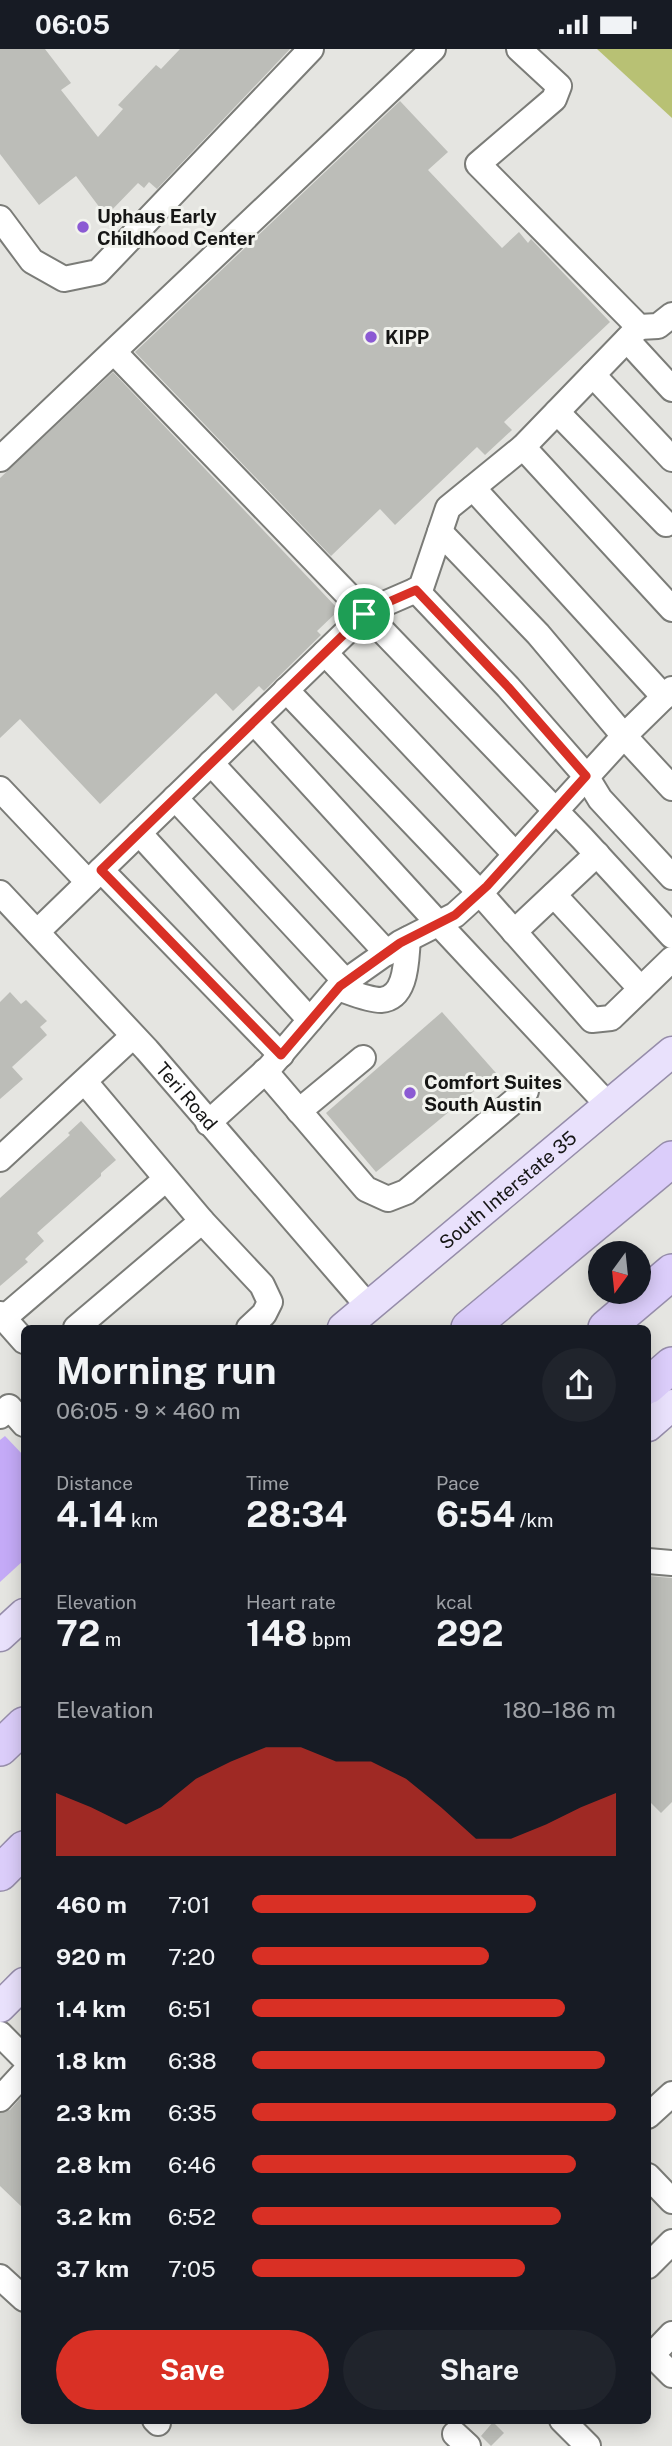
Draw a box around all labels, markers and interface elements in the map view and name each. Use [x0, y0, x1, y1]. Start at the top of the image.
text: 06:05 [35, 9, 110, 40]
place label: Uphaus Early Childhood Center [97, 205, 255, 249]
marker: Uphaus Early Childhood Center [75, 219, 91, 235]
place label: KIPP [385, 326, 429, 348]
marker: KIPP [363, 329, 379, 345]
pin [334, 584, 394, 644]
icon: arrive [345, 595, 383, 633]
street label: Teri Road [152, 1058, 222, 1135]
place label: Comfort Suites South Austin [424, 1071, 562, 1115]
marker: Comfort Suites South Austin [402, 1085, 418, 1101]
street label: South Interstate 35 [435, 1126, 581, 1254]
north arrow [588, 1241, 651, 1304]
map controls [588, 1241, 651, 1304]
text: Morning run [56, 1348, 277, 1393]
button: share [542, 1348, 616, 1422]
text: 06:05 · 9 × 460 m [56, 1397, 241, 1424]
text: Distance [56, 1472, 133, 1494]
text: Time [246, 1472, 289, 1494]
text: Pace [436, 1472, 479, 1494]
text: 4.14 [56, 1494, 126, 1535]
text: 28:34 [246, 1494, 347, 1535]
text: 6:54 [436, 1494, 515, 1535]
text: km [126, 1509, 158, 1531]
text: /km [515, 1509, 554, 1531]
text: Elevation [56, 1591, 137, 1613]
text: Heart rate [246, 1591, 336, 1613]
text: kcal [436, 1591, 473, 1613]
text: 72 [56, 1613, 100, 1654]
text: 148 [246, 1613, 307, 1654]
text: 292 [436, 1613, 504, 1654]
text: m [100, 1628, 121, 1650]
text: bpm [307, 1628, 351, 1650]
text: Elevation [56, 1696, 154, 1723]
text: 180–186 m [503, 1696, 616, 1723]
text: 460 m [56, 1891, 127, 1918]
text: 7:01 [168, 1891, 210, 1918]
text: 920 m [56, 1943, 126, 1970]
text: 7:20 [168, 1943, 215, 1970]
text: 1.4 km [56, 1995, 126, 2022]
text: 6:51 [168, 1995, 212, 2022]
text: 1.8 km [56, 2047, 127, 2074]
text: 6:38 [168, 2047, 217, 2074]
text: 2.3 km [56, 2099, 131, 2126]
text: 6:35 [168, 2099, 217, 2126]
text: 2.8 km [56, 2151, 131, 2178]
text: 6:46 [168, 2151, 216, 2178]
text: 3.2 km [56, 2203, 132, 2230]
text: 6:52 [168, 2203, 216, 2230]
text: 3.7 km [56, 2255, 129, 2282]
text: 7:05 [168, 2255, 216, 2282]
button: Save [56, 2330, 329, 2410]
button: Share [343, 2330, 616, 2410]

